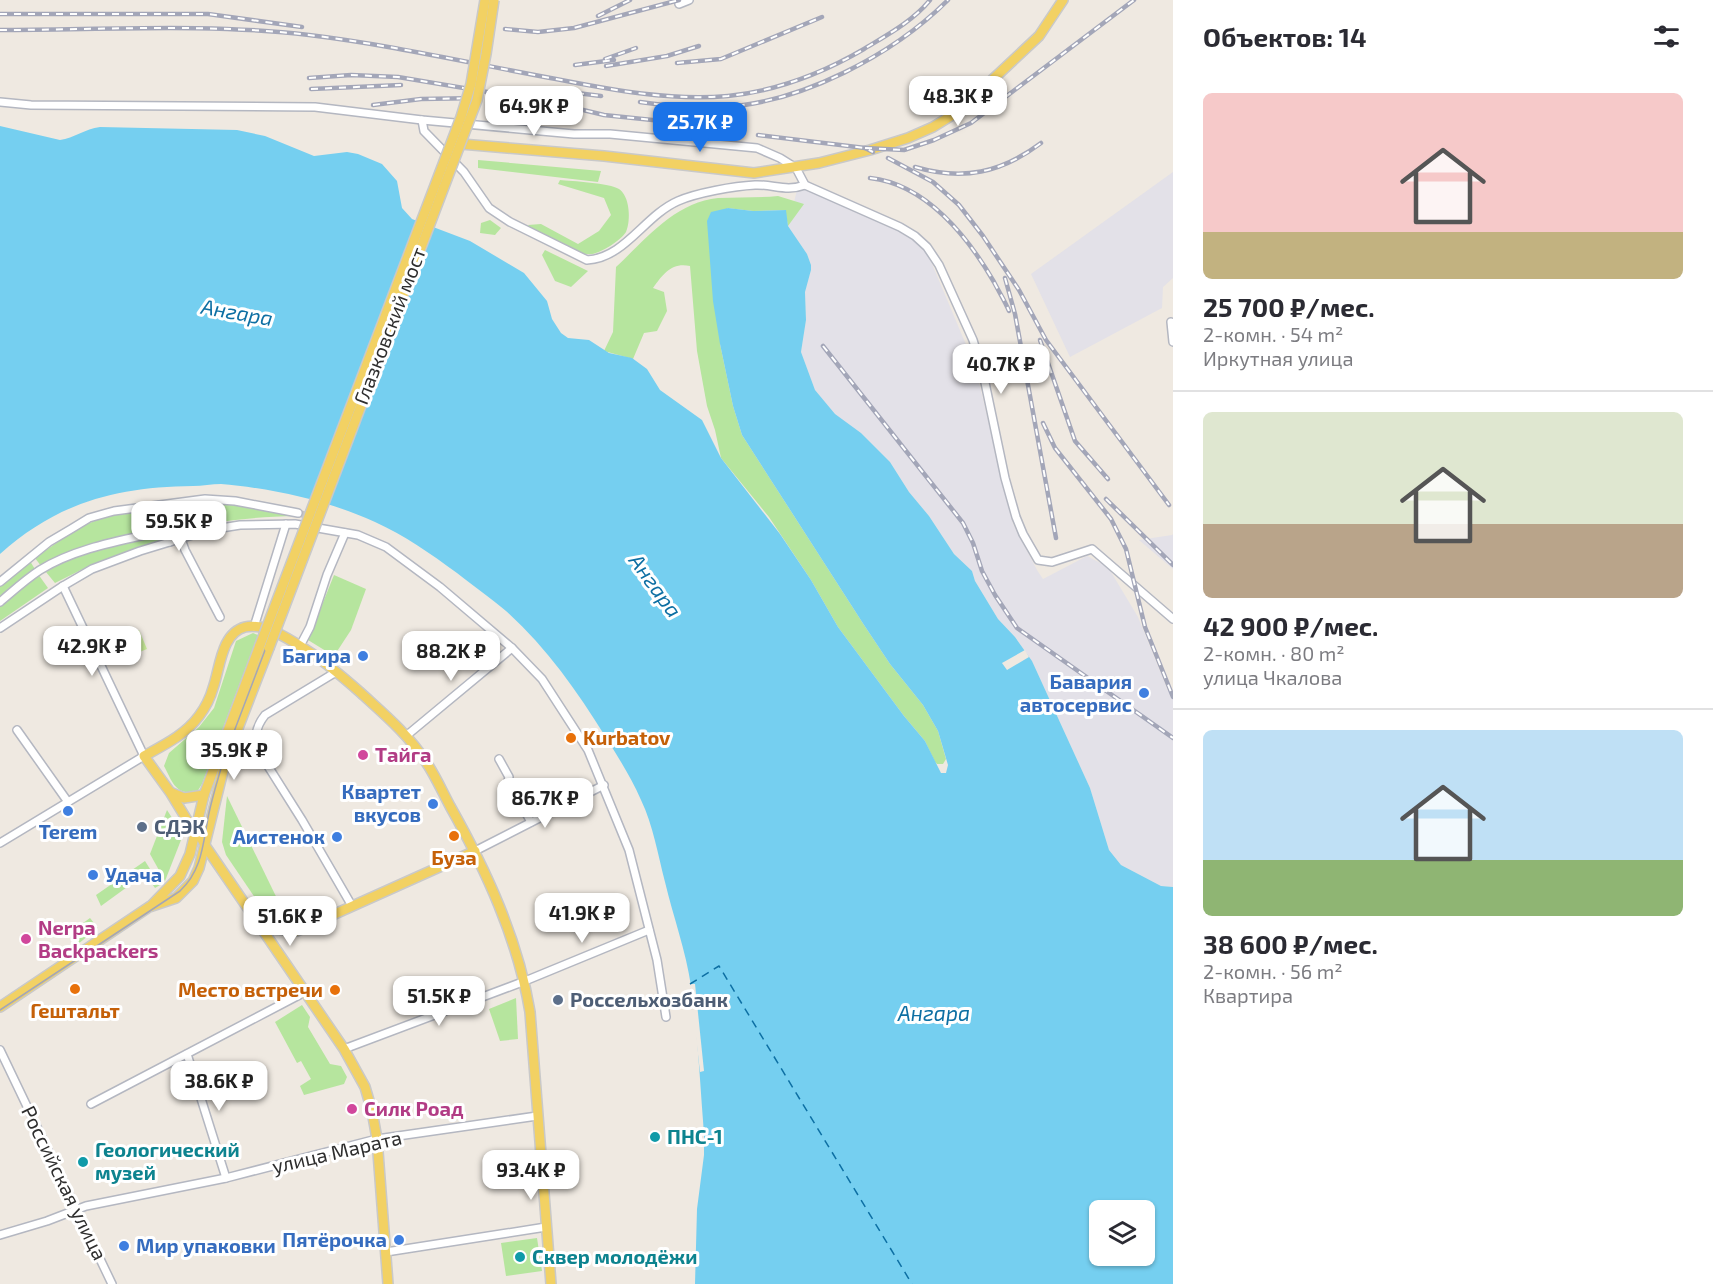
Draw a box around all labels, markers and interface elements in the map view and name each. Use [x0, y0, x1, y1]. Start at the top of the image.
icon: filters [1650, 20, 1683, 53]
text: Объектов: 14 [1203, 21, 1367, 52]
pin: 48.3K ₽ [903, 76, 1013, 127]
text: 48.3K ₽ [923, 83, 993, 107]
pin: 64.9K ₽ [479, 86, 589, 137]
text: 64.9K ₽ [499, 93, 569, 117]
pin: 25.7K ₽ [645, 102, 755, 153]
text: 25.7K ₽ [667, 109, 733, 133]
icon: home [1389, 132, 1497, 240]
street label: Глазковский мост [348, 244, 430, 408]
text: 25 700 ₽/мес. [1203, 291, 1375, 322]
water label: Ангара [198, 293, 275, 330]
text: 2-комн. · 54 m² [1203, 322, 1343, 346]
pin: 40.7K ₽ [946, 344, 1056, 395]
text: Иркутная улица [1203, 346, 1354, 370]
text: 40.7K ₽ [967, 351, 1035, 375]
icon: home [1389, 451, 1497, 559]
pin: 59.5K ₽ [124, 501, 234, 552]
text: 59.5K ₽ [145, 508, 213, 532]
water label: Ангара [624, 548, 688, 622]
text: 42 900 ₽/мес. [1203, 610, 1378, 641]
pin: 42.9K ₽ [37, 626, 147, 677]
pin: 88.2K ₽ [396, 631, 506, 682]
text: 42.9K ₽ [57, 633, 127, 657]
text: 88.2K ₽ [416, 638, 486, 662]
text: 2-комн. · 80 m² [1203, 641, 1345, 665]
place label: Багира [282, 643, 351, 667]
marker: Багира [356, 649, 370, 663]
text: улица Чкалова [1203, 665, 1342, 689]
place label: Бавария автосервис [1020, 669, 1132, 716]
marker: Бавария автосервис [1137, 686, 1151, 700]
place label: Kurbatov [583, 725, 671, 749]
pin: 35.9K ₽ [179, 730, 289, 781]
marker: Kurbatov [564, 731, 578, 745]
text: 35.9K ₽ [200, 737, 268, 761]
place label: Тайга [375, 742, 431, 766]
marker: Тайга [356, 748, 370, 762]
icon: home [1389, 769, 1497, 877]
pin: 86.7K ₽ [490, 778, 600, 829]
place label: Квартет вкусов [342, 779, 421, 826]
text: 86.7K ₽ [511, 785, 579, 809]
marker: Квартет вкусов [426, 797, 440, 811]
marker: Terem [61, 804, 75, 818]
place label: СДЭК [154, 814, 205, 838]
place label: Terem [39, 819, 97, 843]
marker: СДЭК [135, 820, 149, 834]
place label: Аистенок [233, 824, 325, 848]
marker: Буза [447, 829, 461, 843]
marker: Аистенок [330, 830, 344, 844]
place label: Буза [431, 845, 477, 869]
place label: Удача [105, 862, 162, 886]
marker: Удача [86, 868, 100, 882]
pin: 41.9K ₽ [527, 893, 637, 944]
pin: 51.6K ₽ [235, 896, 345, 947]
text: 41.9K ₽ [549, 900, 615, 924]
text: 51.6K ₽ [258, 903, 322, 927]
place label: Nerpa Backpackers [38, 915, 158, 962]
text: 38 600 ₽/мес. [1203, 928, 1378, 959]
marker: Nerpa Backpackers [19, 932, 33, 946]
text: 2-комн. · 56 m² [1203, 959, 1343, 983]
pin: 51.5K ₽ [384, 976, 494, 1027]
place label: Место встречи [178, 977, 323, 1001]
marker: Гештальт [68, 982, 82, 996]
marker: Место встречи [328, 983, 342, 997]
text: 51.5K ₽ [407, 983, 471, 1007]
text: Квартира [1203, 983, 1293, 1007]
place label: Россельхозбанк [570, 987, 728, 1011]
marker: Россельхозбанк [551, 993, 565, 1007]
place label: Гештальт [30, 998, 120, 1022]
water label: Ангара [897, 1000, 970, 1025]
pin: 38.6K ₽ [164, 1061, 274, 1112]
text: 38.6K ₽ [184, 1068, 254, 1092]
place label: Силк Роад [364, 1096, 464, 1120]
street label: Российская улица [16, 1101, 113, 1264]
marker: Силк Роад [345, 1102, 359, 1116]
street label: улица Марата [270, 1124, 404, 1179]
place label: ПНС-1 [667, 1124, 723, 1148]
marker: ПНС-1 [648, 1130, 662, 1144]
place label: Геологический музей [95, 1137, 240, 1184]
pin: 93.4K ₽ [476, 1150, 586, 1201]
marker: Геологический музей [76, 1155, 90, 1169]
text: 93.4K ₽ [496, 1157, 566, 1181]
map controls [1089, 1200, 1155, 1266]
button: layers [1089, 1200, 1155, 1266]
place label: Пятёрочка [282, 1227, 387, 1251]
place label: Мир упаковки [136, 1233, 276, 1257]
marker: Пятёрочка [392, 1233, 406, 1247]
marker: Мир упаковки [117, 1239, 131, 1253]
place label: Сквер молодёжи [532, 1244, 697, 1268]
marker: Сквер молодёжи [513, 1250, 527, 1264]

